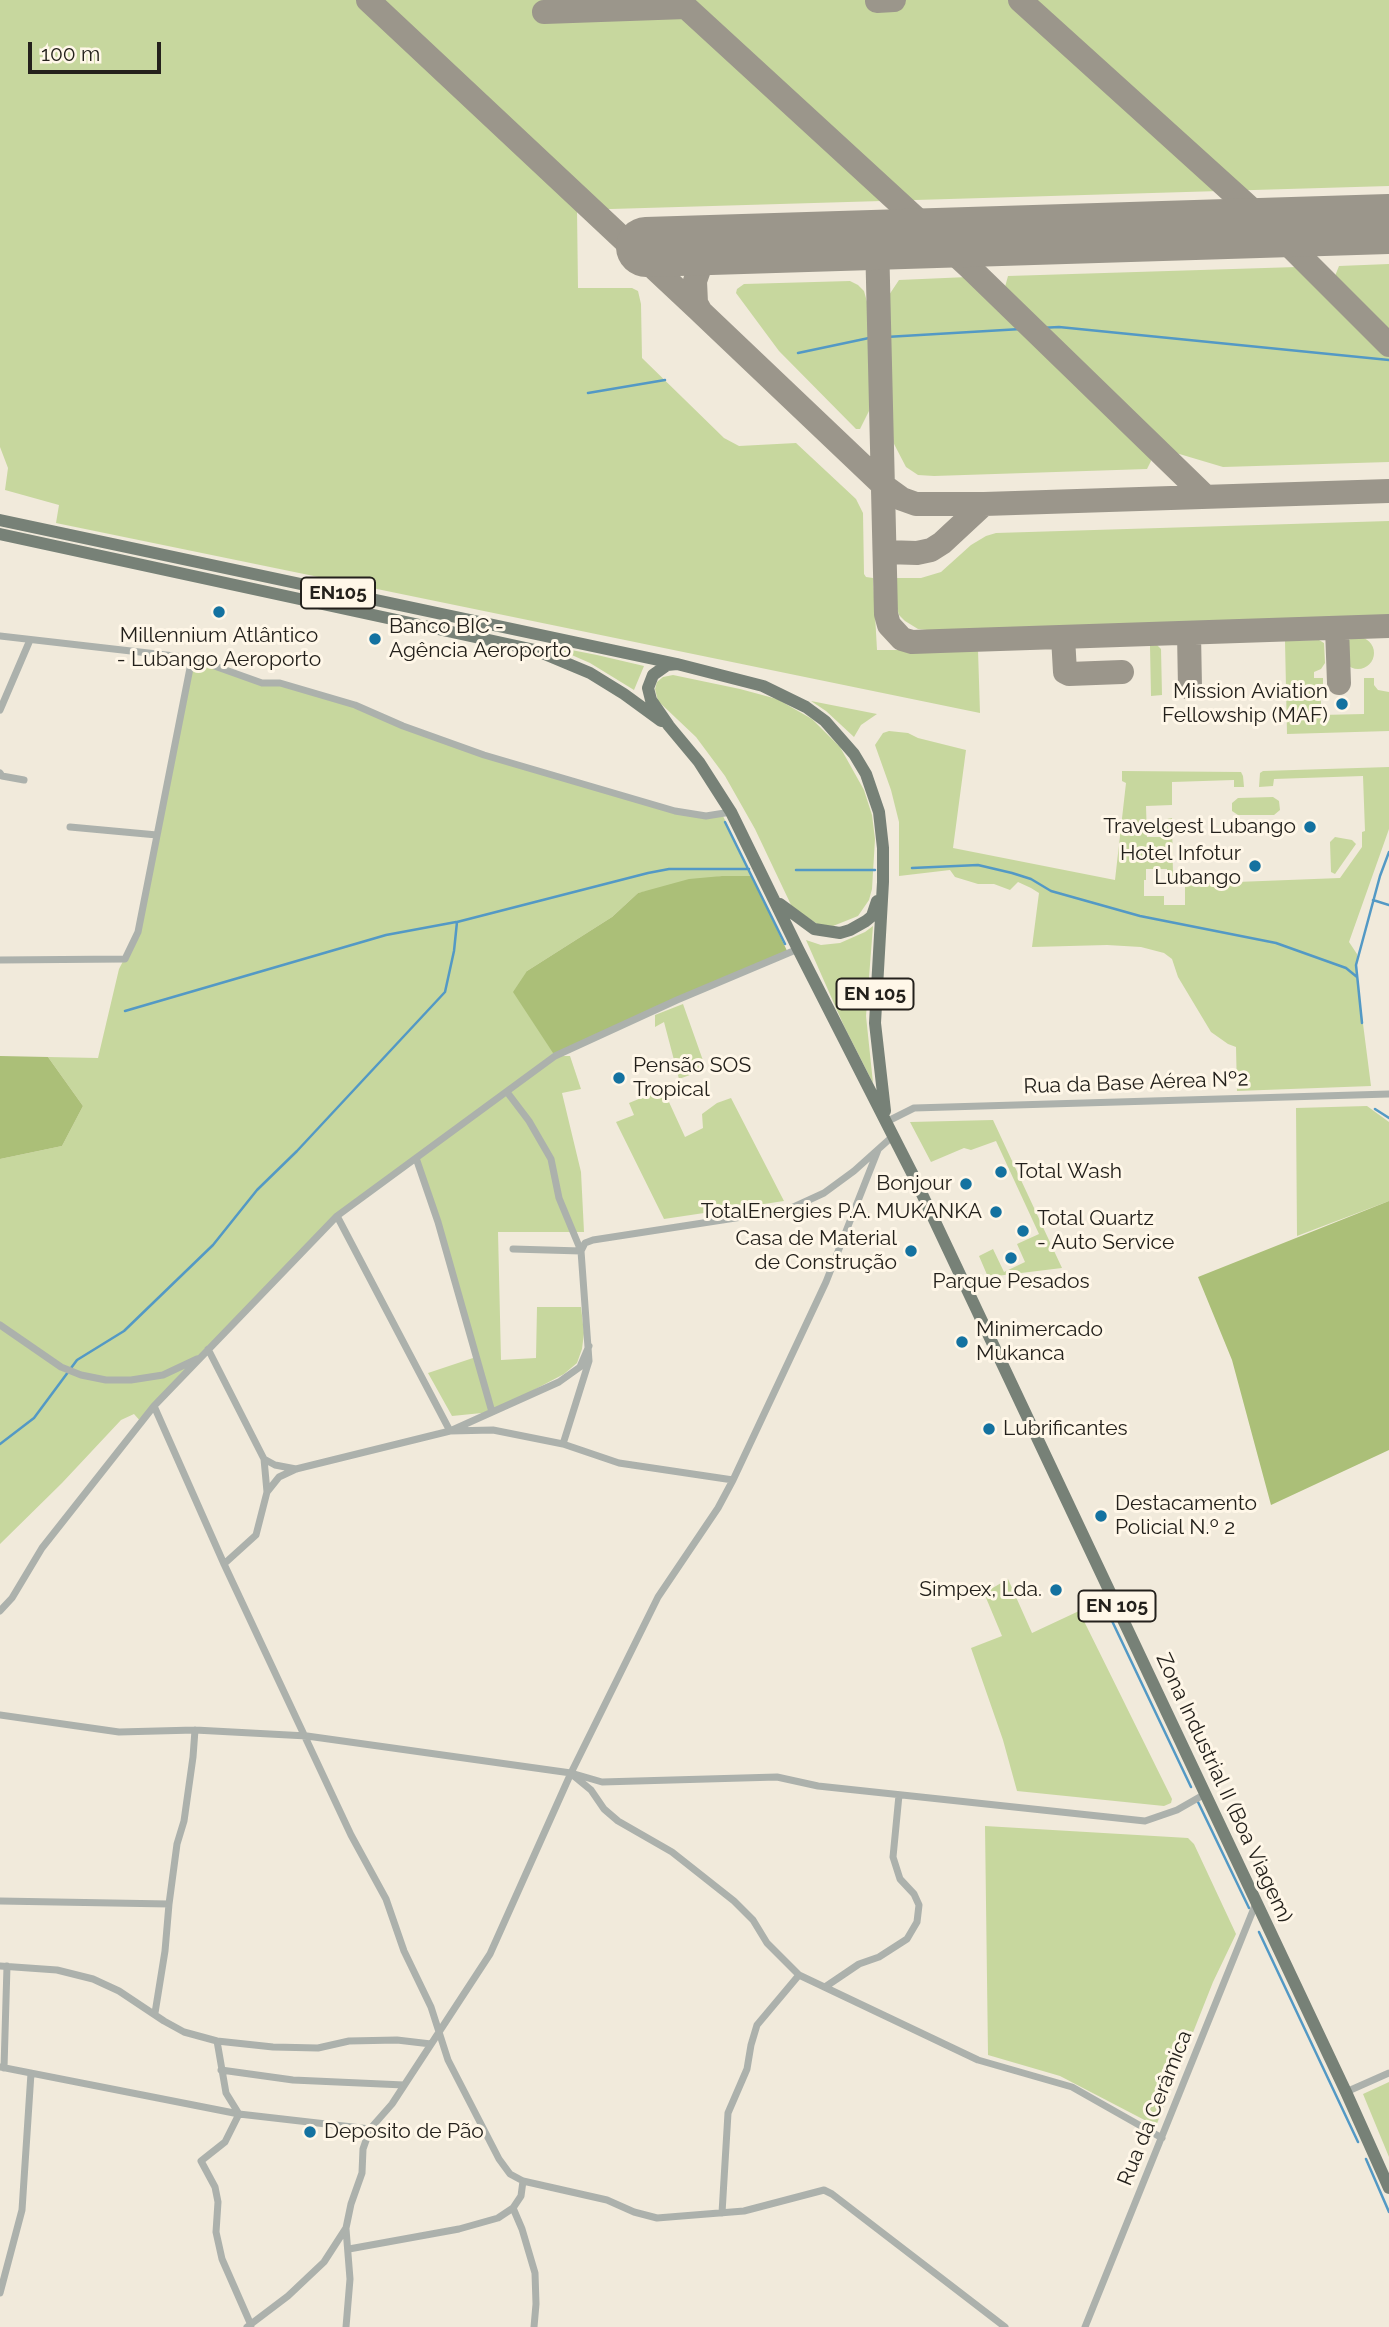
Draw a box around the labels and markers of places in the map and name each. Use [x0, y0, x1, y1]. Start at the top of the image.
marker: Millennium Atlântico - Lubango Aeroporto [211, 604, 227, 620]
place label: Banco BIC - Agência Aeroporto [389, 614, 571, 664]
place label: Millennium Atlântico - Lubango Aeroporto [117, 623, 321, 673]
marker: Banco BIC - Agência Aeroporto [367, 631, 383, 647]
place label: Mission Aviation Fellowship (MAF) [1162, 679, 1328, 729]
marker: Mission Aviation Fellowship (MAF) [1334, 696, 1350, 712]
place label: Travelgest Lubango [1103, 814, 1296, 840]
marker: Travelgest Lubango [1302, 819, 1318, 835]
place label: Hotel Infotur Lubango [1120, 841, 1241, 891]
marker: Hotel Infotur Lubango [1247, 858, 1263, 874]
place label: Pensão SOS Tropical [633, 1053, 751, 1103]
marker: Pensão SOS Tropical [611, 1070, 627, 1086]
place label: Total Wash [1015, 1159, 1122, 1185]
marker: Total Wash [993, 1164, 1009, 1180]
place label: Bonjour [876, 1171, 952, 1197]
marker: Bonjour [958, 1176, 974, 1192]
place label: TotalEnergies P.A. MUKANKA [701, 1199, 982, 1225]
marker: TotalEnergies P.A. MUKANKA [988, 1204, 1004, 1220]
place label: Total Quartz - Auto Service [1037, 1206, 1174, 1256]
marker: Total Quartz - Auto Service [1015, 1223, 1031, 1239]
place label: Casa de Material de Construção [736, 1226, 897, 1276]
marker: Casa de Material de Construção [903, 1243, 919, 1259]
marker: Parque Pesados [1003, 1250, 1019, 1266]
place label: Parque Pesados [932, 1269, 1090, 1295]
place label: Minimercado Mukanca [976, 1317, 1103, 1367]
marker: Minimercado Mukanca [954, 1334, 970, 1350]
place label: Lubrificantes [1003, 1416, 1128, 1442]
marker: Lubrificantes [981, 1421, 997, 1437]
place label: Destacamento Policial N.º 2 [1115, 1491, 1257, 1541]
marker: Destacamento Policial N.º 2 [1093, 1508, 1109, 1524]
place label: Simpex, Lda. [919, 1577, 1042, 1603]
marker: Simpex, Lda. [1048, 1582, 1064, 1598]
place label: Deposito de Pão [324, 2119, 484, 2145]
marker: Deposito de Pão [302, 2124, 318, 2140]

